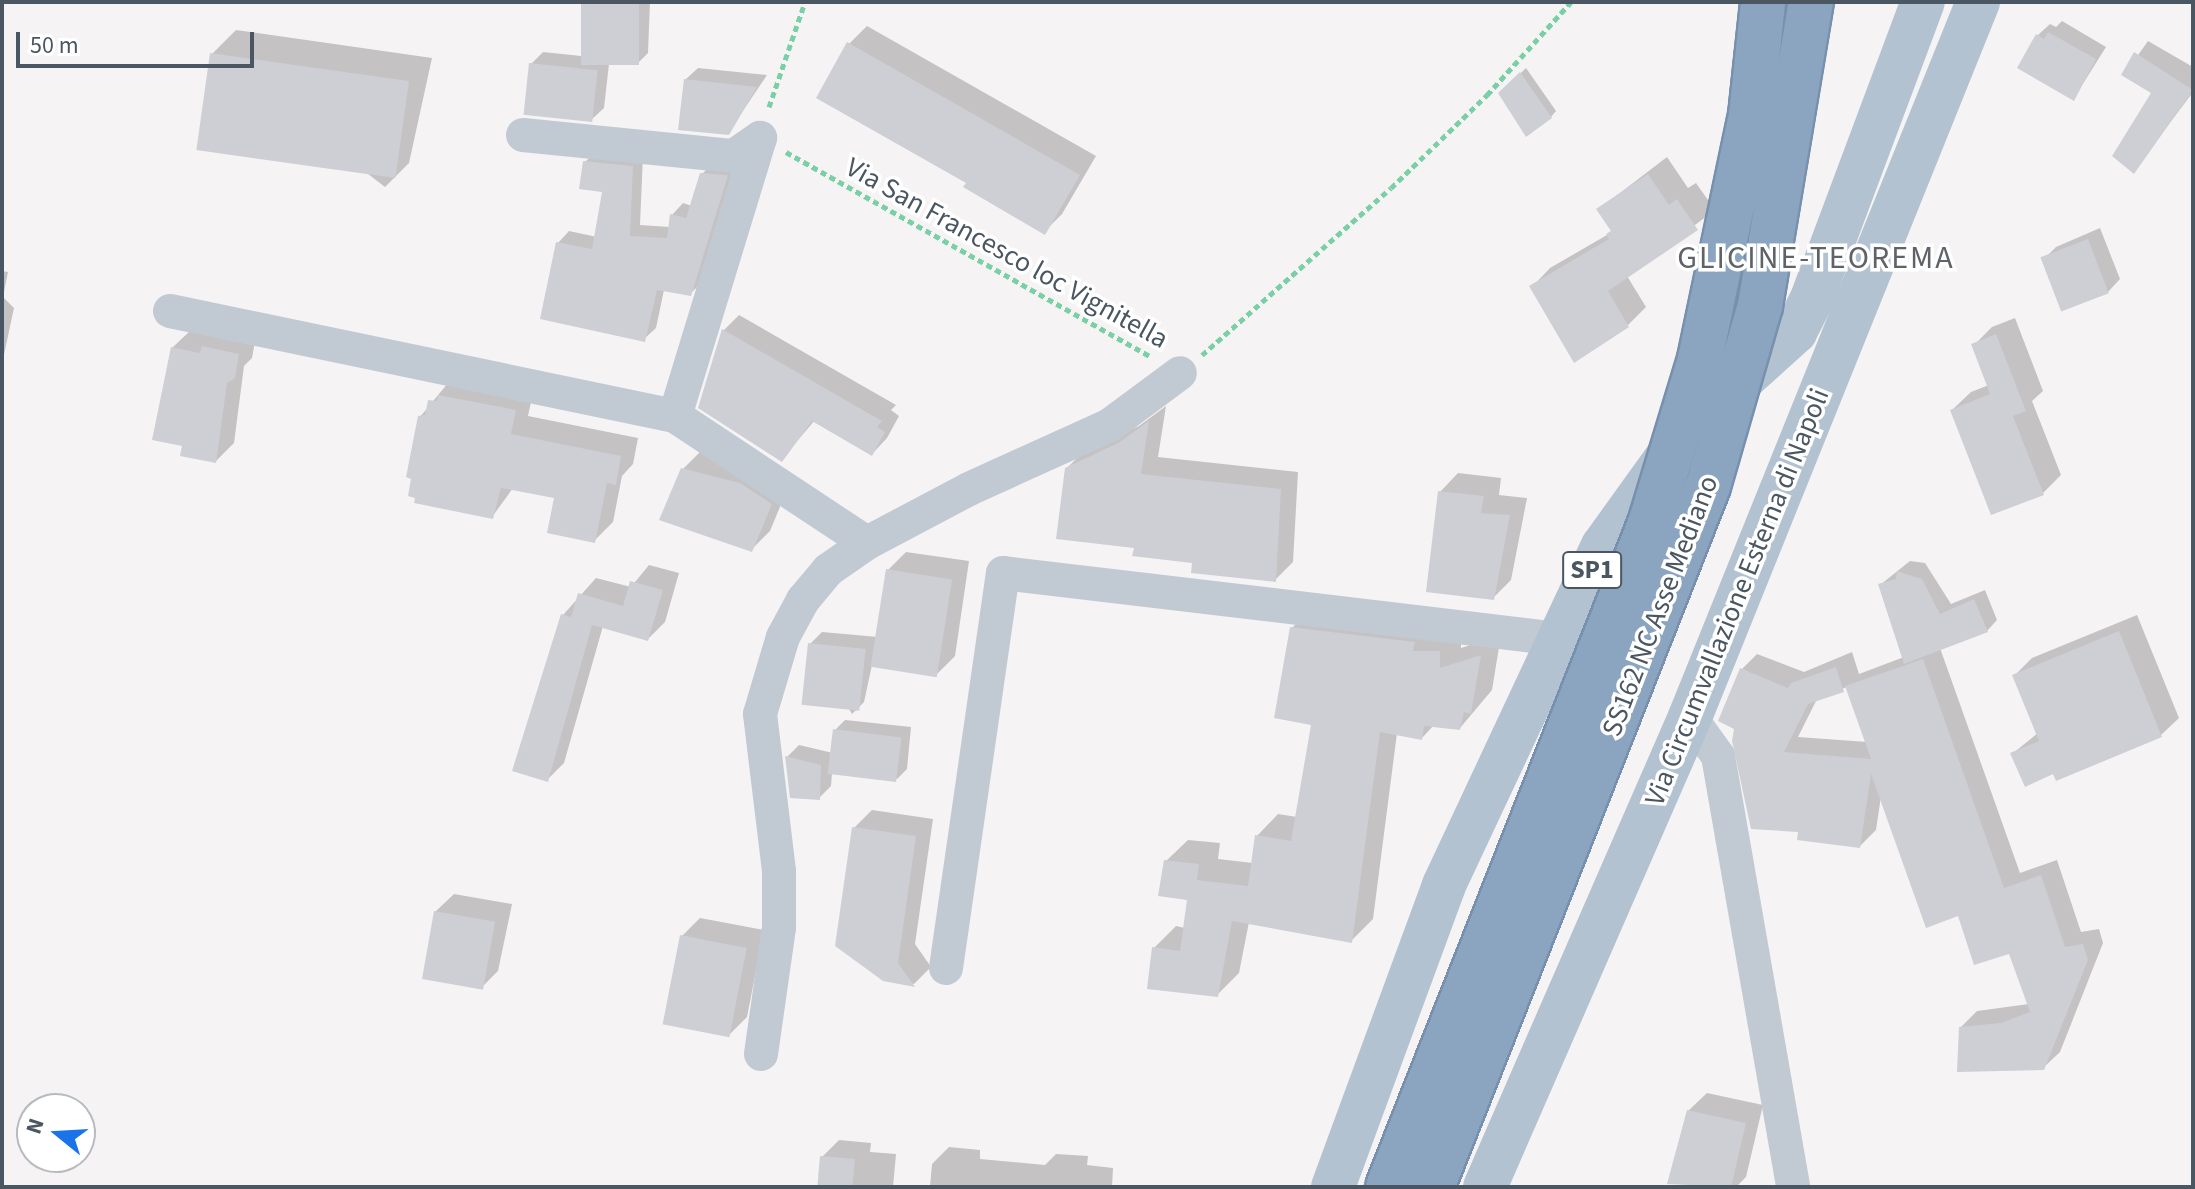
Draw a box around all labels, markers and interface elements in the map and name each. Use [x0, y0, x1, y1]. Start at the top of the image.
scale bar [20, 16, 258, 66]
text: 50 m [30, 28, 79, 63]
street label: Via San Francesco loc Vignitella [840, 150, 1174, 356]
district label: GLICINE-TEOREMA [1677, 239, 1955, 277]
street label: Via Circumvallazione Esterna di Napoli [1638, 383, 1836, 811]
street label: SS162 NC Asse Mediano [1595, 471, 1725, 741]
road number: SP1 [1562, 548, 1622, 592]
north arrow [16, 1093, 96, 1173]
text: N [18, 1114, 53, 1138]

